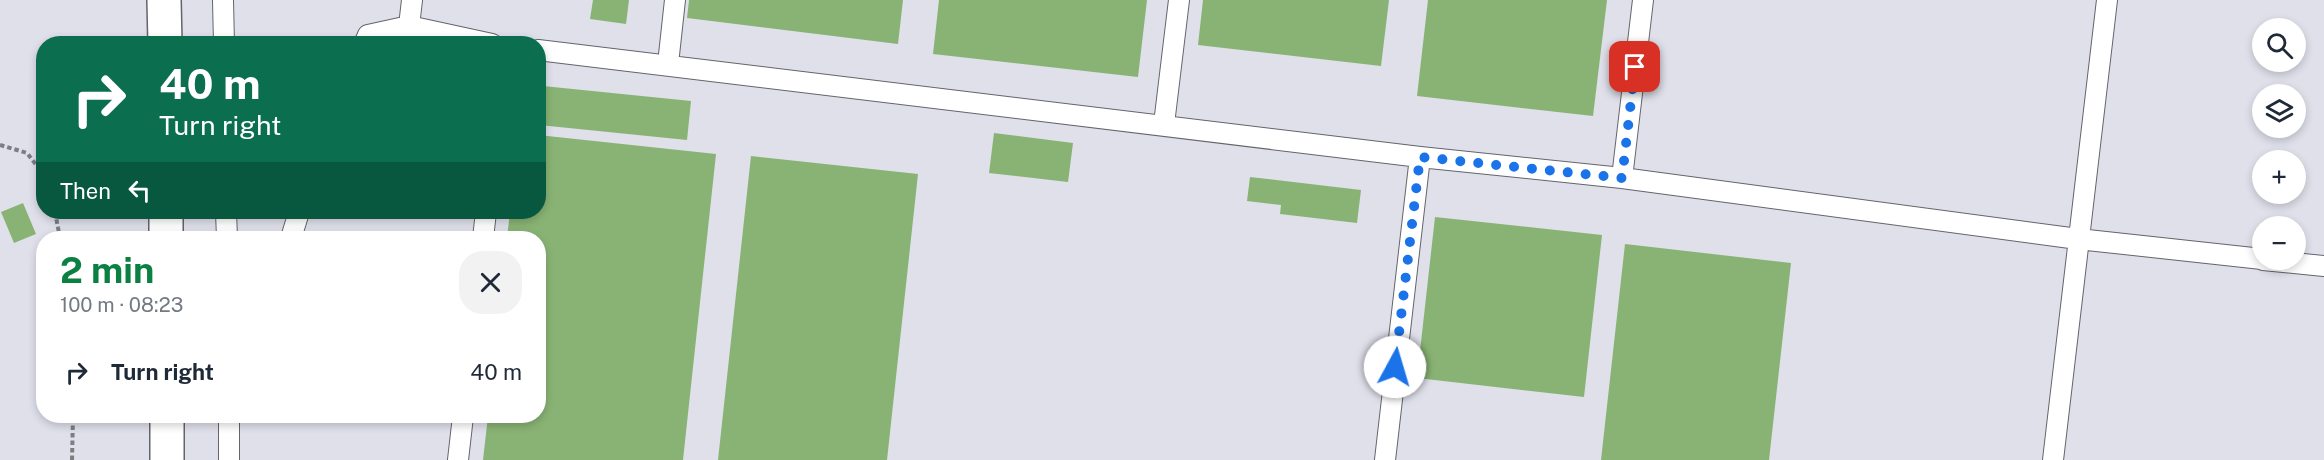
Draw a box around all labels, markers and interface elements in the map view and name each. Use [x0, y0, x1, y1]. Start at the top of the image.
map controls [2252, 18, 2306, 270]
button: search [2252, 18, 2306, 72]
pin [1609, 41, 1660, 92]
icon: arrive [1618, 50, 1651, 83]
text: 40 m [159, 59, 261, 108]
icon: right [60, 60, 138, 138]
button: layers [2252, 84, 2306, 138]
text: Turn right [159, 109, 282, 141]
button: + [2252, 150, 2306, 204]
icon: left [123, 174, 156, 207]
text: Then [60, 178, 111, 204]
button: − [2252, 216, 2306, 270]
text: 2 min [60, 249, 154, 291]
button: close [459, 251, 522, 314]
text: 100 m · 08:23 [60, 293, 183, 317]
position arrow [1363, 335, 1427, 399]
icon: right [60, 356, 93, 389]
text: Turn right [111, 359, 214, 385]
text: 40 m [470, 359, 522, 385]

